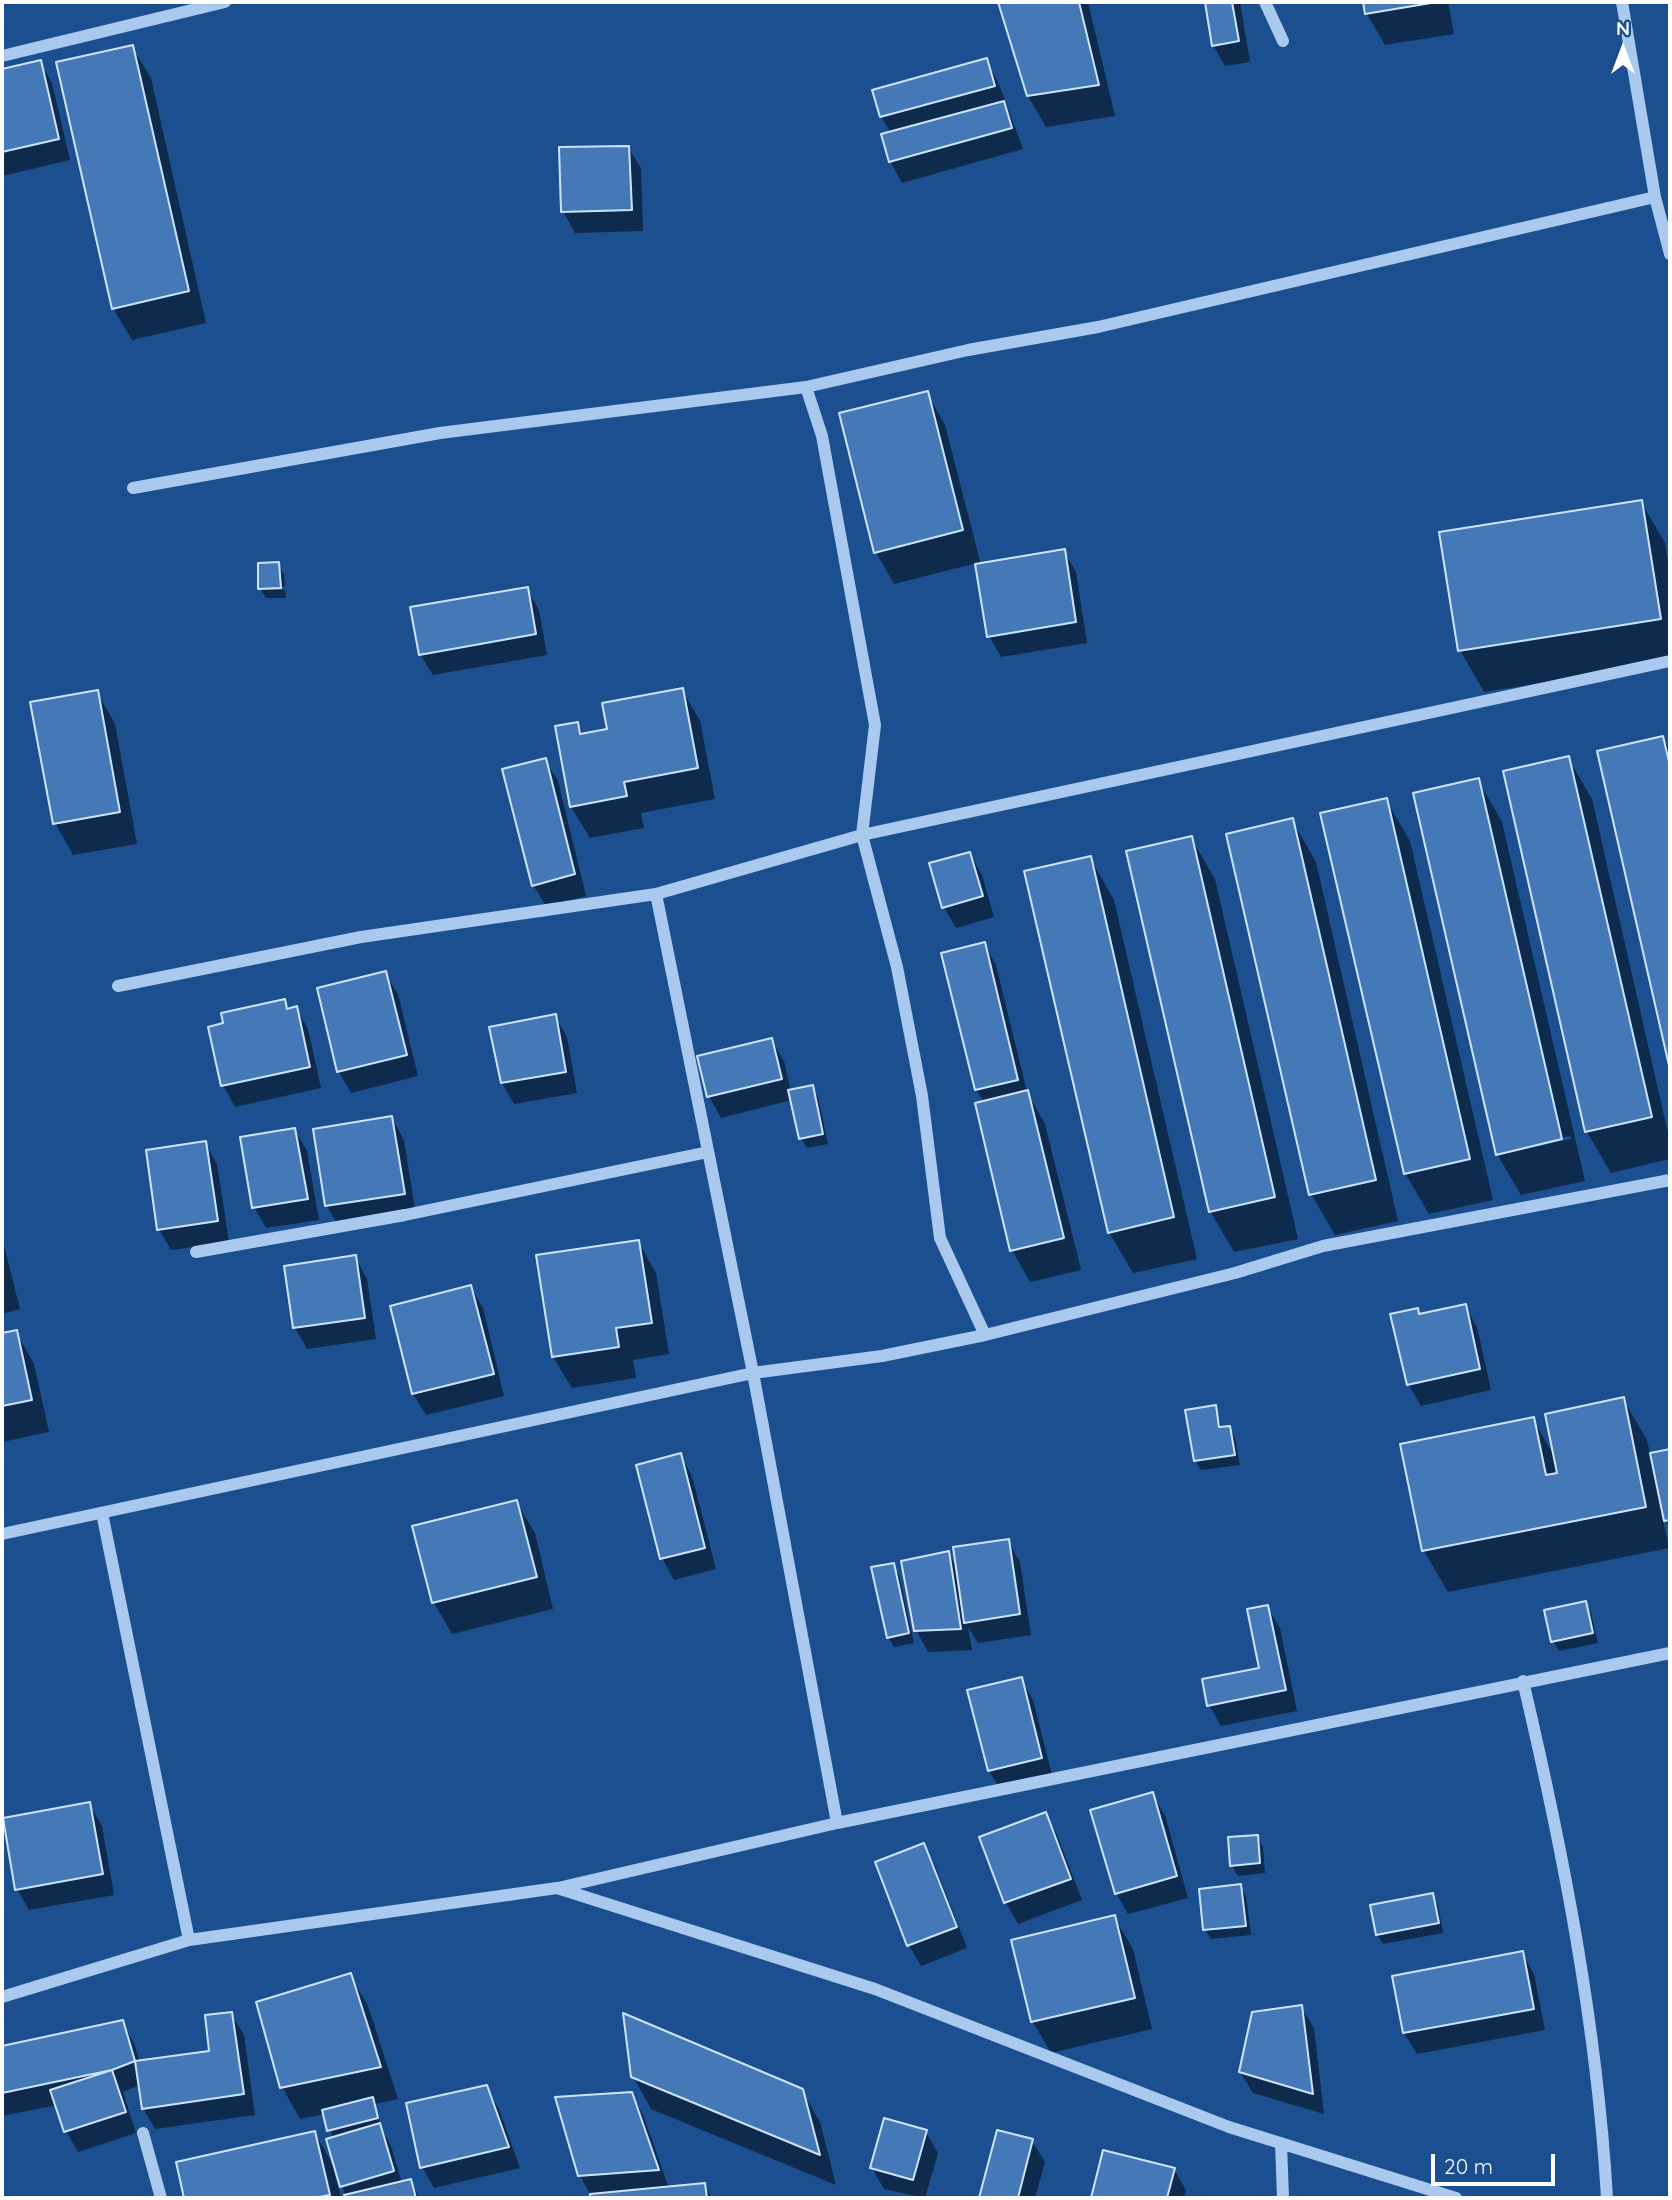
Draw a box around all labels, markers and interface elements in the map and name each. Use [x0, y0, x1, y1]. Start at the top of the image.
north arrow [1588, 14, 1658, 84]
text: N [1616, 16, 1630, 40]
scale bar [1434, 2140, 1558, 2184]
text: 20 m [1444, 2153, 1493, 2179]

